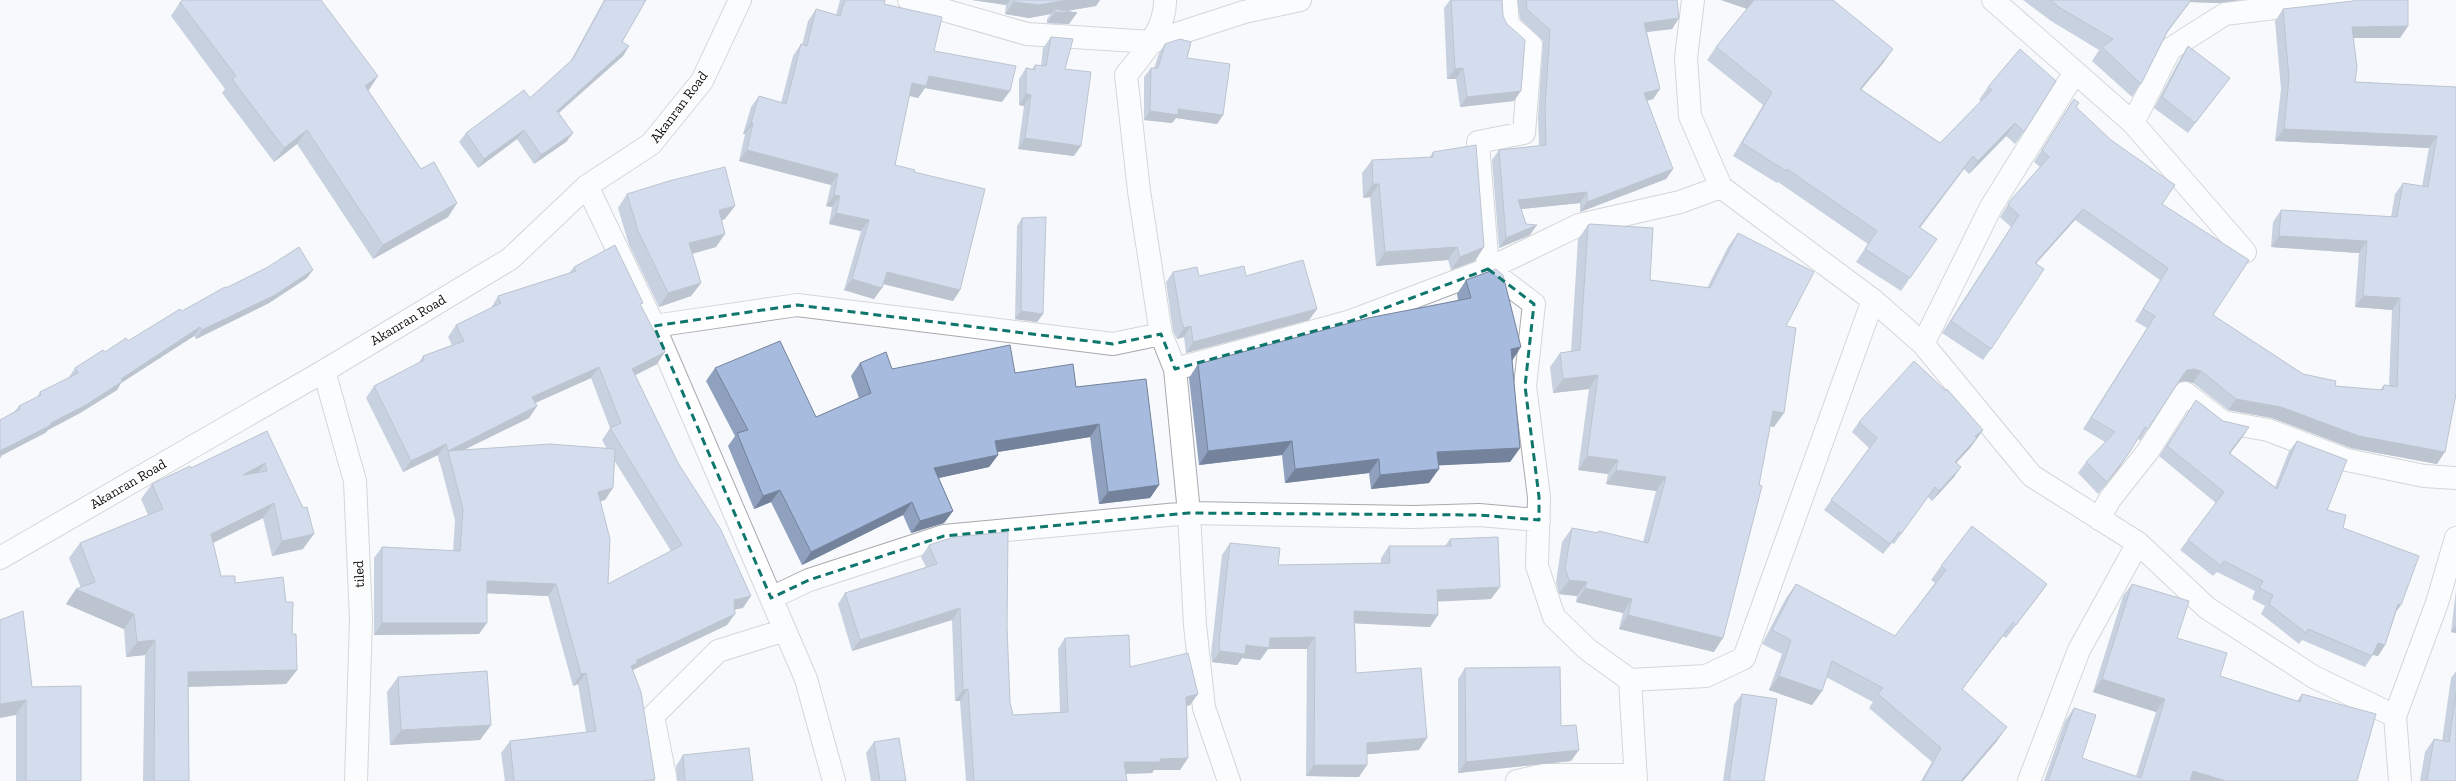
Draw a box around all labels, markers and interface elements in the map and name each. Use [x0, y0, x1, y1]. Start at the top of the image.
street label: Akanran Road [647, 68, 712, 146]
street label: Akanran Road [367, 291, 449, 349]
street label: Akanran Road [87, 455, 169, 513]
street label: tiled [350, 560, 368, 588]

